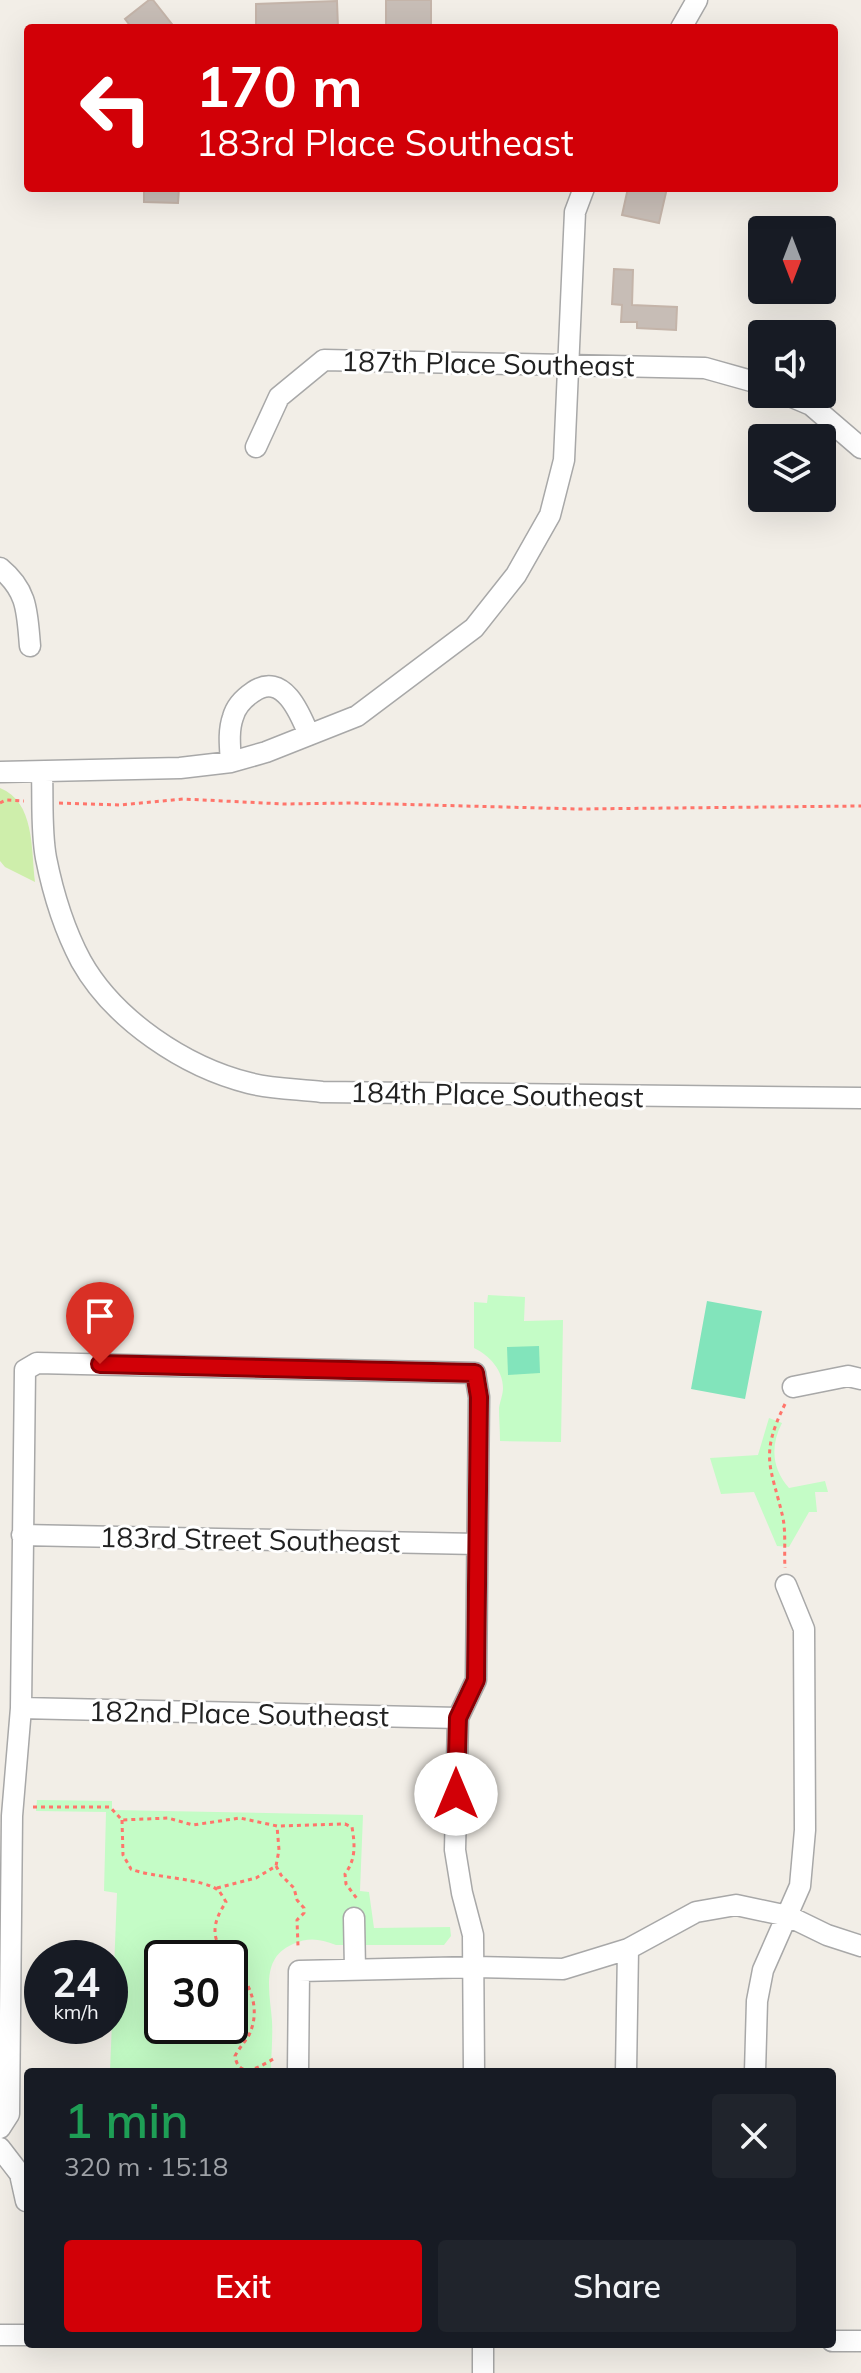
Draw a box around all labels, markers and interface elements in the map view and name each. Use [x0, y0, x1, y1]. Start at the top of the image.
text: 170 m [196, 51, 363, 121]
icon: left [64, 56, 168, 160]
text: 183rd Place Southeast [196, 120, 574, 165]
north arrow [748, 216, 836, 304]
map controls [748, 216, 836, 512]
button: sound [748, 320, 836, 408]
street label: 187th Place Southeast [341, 343, 635, 383]
button: layers [748, 424, 836, 512]
street label: 184th Place Southeast [350, 1074, 644, 1114]
pin [66, 1282, 134, 1364]
icon: arrive [78, 1294, 122, 1338]
street label: 183rd Street Southeast [99, 1519, 401, 1559]
street label: 182nd Place Southeast [89, 1693, 390, 1733]
position arrow [414, 1752, 498, 1836]
speed limit sign: 30 [144, 1940, 248, 2044]
text: 24 [52, 1957, 100, 2007]
text: km/h [53, 1999, 99, 2024]
text: 1 min [64, 2090, 189, 2150]
button: close [712, 2094, 796, 2178]
text: 320 m · 15:18 [64, 2150, 228, 2183]
button: Exit [64, 2240, 422, 2332]
button: Share [438, 2240, 796, 2332]

